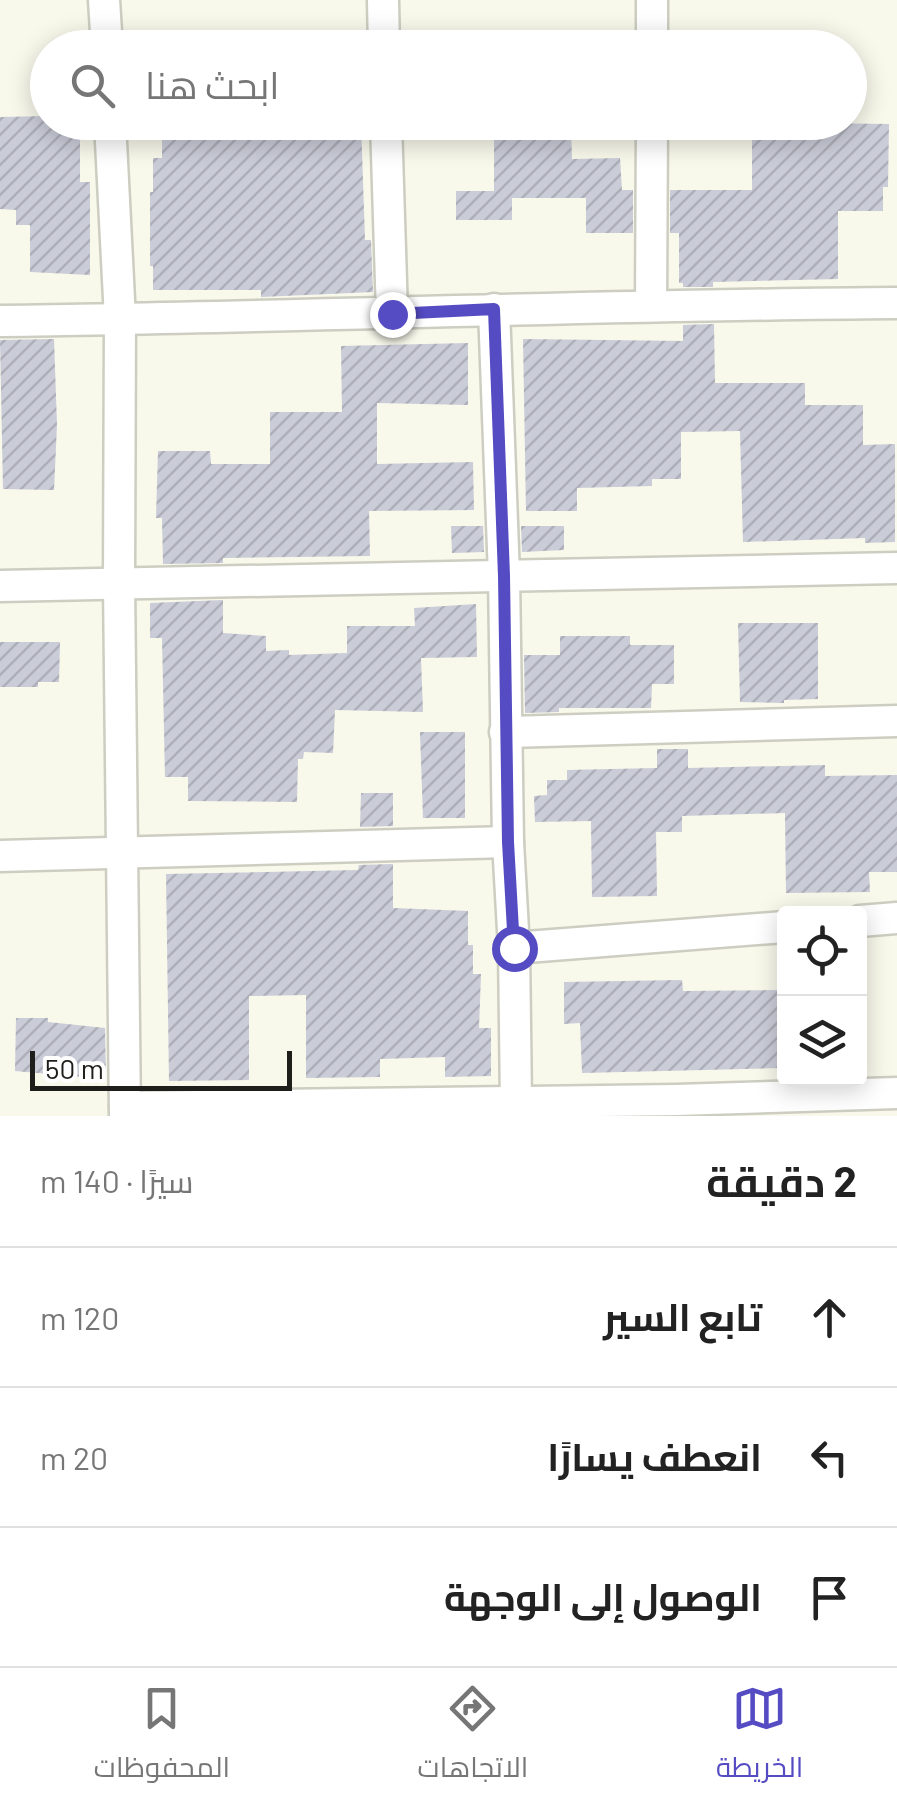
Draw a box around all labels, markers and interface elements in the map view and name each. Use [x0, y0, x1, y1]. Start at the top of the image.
search box [30, 30, 867, 140]
icon: search [65, 58, 120, 113]
text: ابحث هنا [145, 61, 280, 107]
route end [370, 292, 416, 338]
map controls [777, 906, 867, 1086]
button: locate [777, 906, 867, 996]
route start [492, 926, 538, 972]
button: layers [777, 996, 867, 1086]
scale bar [30, 1046, 292, 1090]
text: 50 m [45, 1051, 104, 1085]
text: 2 دقيقة [706, 1155, 857, 1205]
text: سيرًا · 140 m [40, 1161, 193, 1199]
icon: ahead [802, 1290, 857, 1345]
text: تابع السير [603, 1293, 762, 1339]
text: 120 m [40, 1298, 119, 1336]
icon: left [802, 1430, 857, 1485]
text: انعطف يسارًا [547, 1433, 762, 1479]
text: 20 m [40, 1438, 108, 1476]
icon: arrive [802, 1570, 857, 1625]
text: الوصول إلى الوجهة [444, 1573, 762, 1619]
tab: المحفوظات [94, 1681, 230, 1793]
tab: الاتجاهات [418, 1681, 528, 1793]
tab: الخريطة [716, 1681, 803, 1793]

